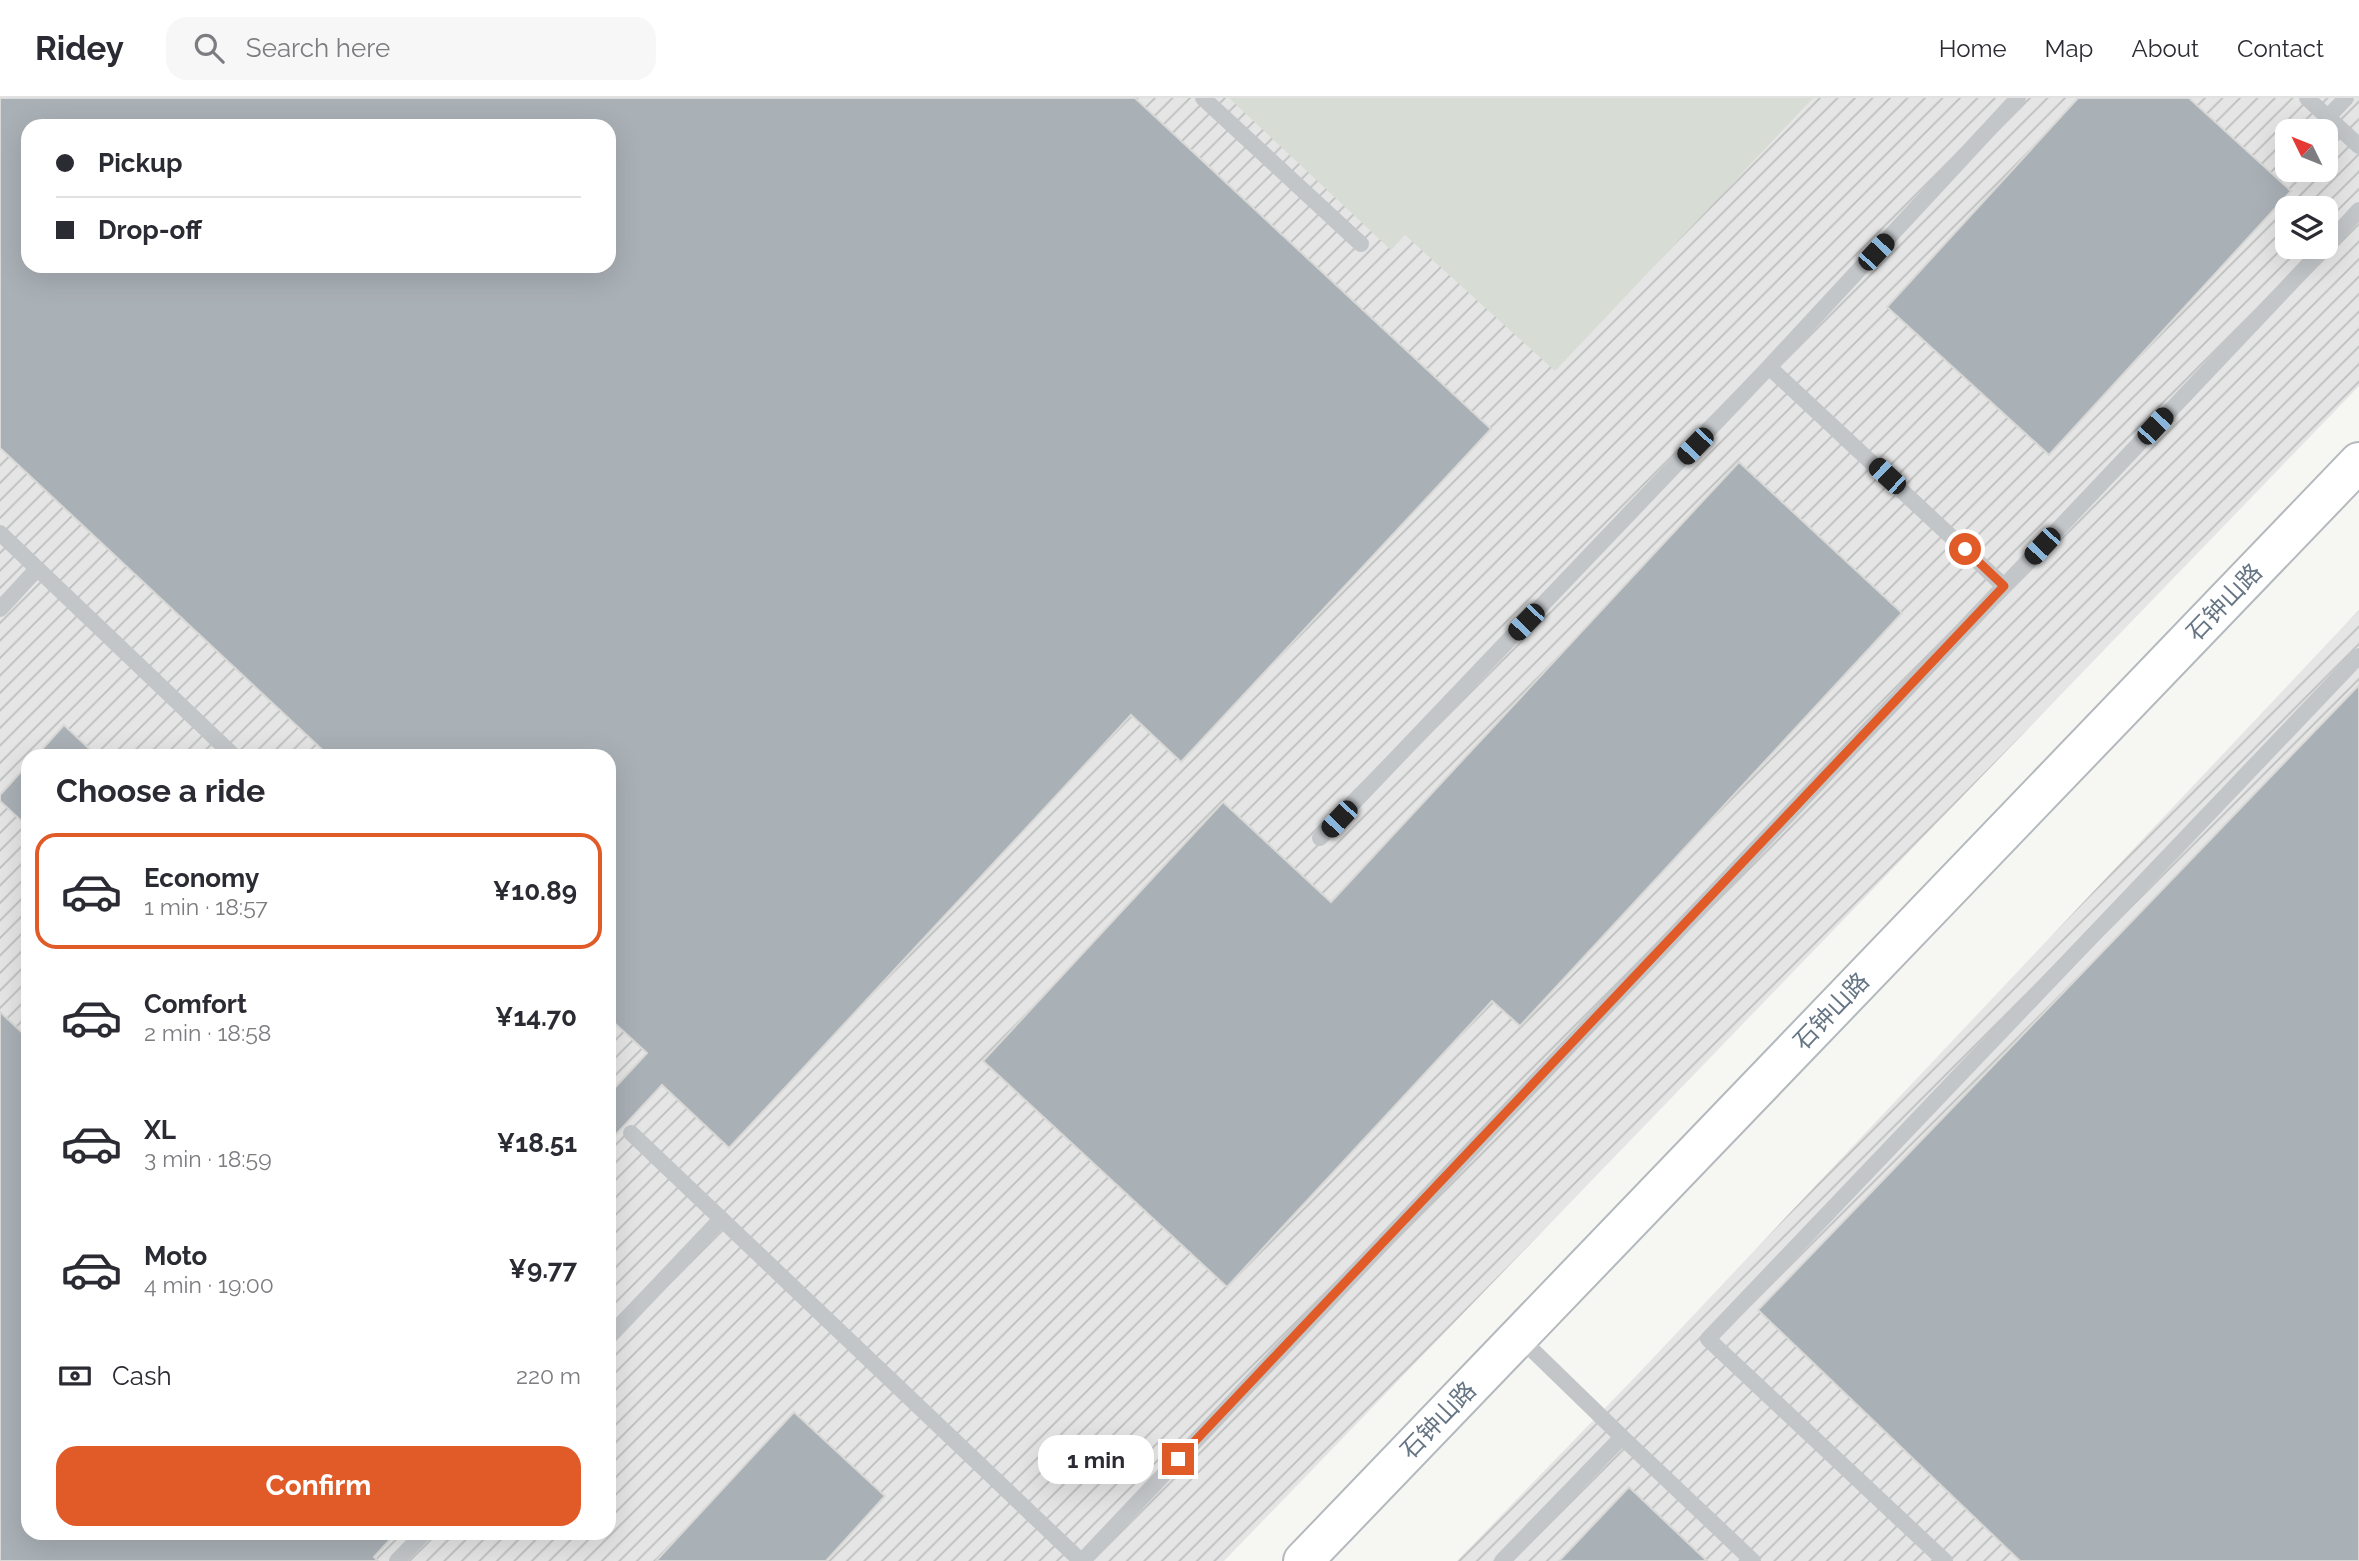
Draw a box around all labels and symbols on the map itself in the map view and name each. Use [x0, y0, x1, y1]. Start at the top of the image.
north arrow [2275, 119, 2338, 182]
car [1854, 229, 1899, 275]
car [2133, 403, 2178, 449]
car [1673, 424, 1718, 468]
car [1865, 454, 1910, 498]
car [2020, 523, 2065, 569]
route start [1949, 533, 1981, 565]
street label: 石钟山路 [2180, 557, 2268, 647]
car [1504, 600, 1549, 644]
car [1317, 796, 1362, 842]
street label: 石钟山路 [1787, 966, 1875, 1056]
street label: 石钟山路 [1394, 1375, 1482, 1465]
callout: 1 min [1038, 1434, 1154, 1484]
route end [1162, 1443, 1194, 1475]

